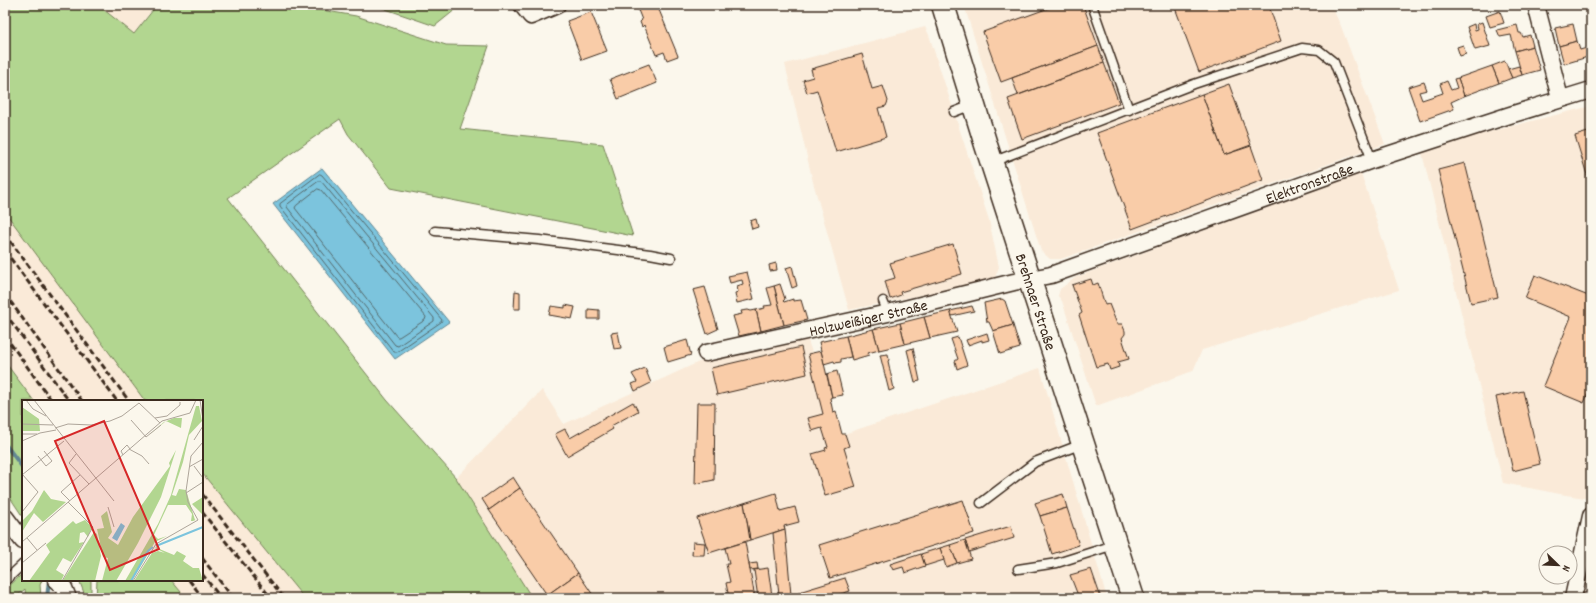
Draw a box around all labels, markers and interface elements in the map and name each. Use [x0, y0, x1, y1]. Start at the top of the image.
street label: Elektronstraße [1263, 159, 1357, 211]
street label: Brehnaer Straße [1008, 251, 1061, 354]
street label: Holzweißiger Straße [807, 295, 930, 344]
inset map [22, 400, 203, 581]
north arrow [1538, 545, 1578, 585]
text: N [1557, 562, 1574, 574]

